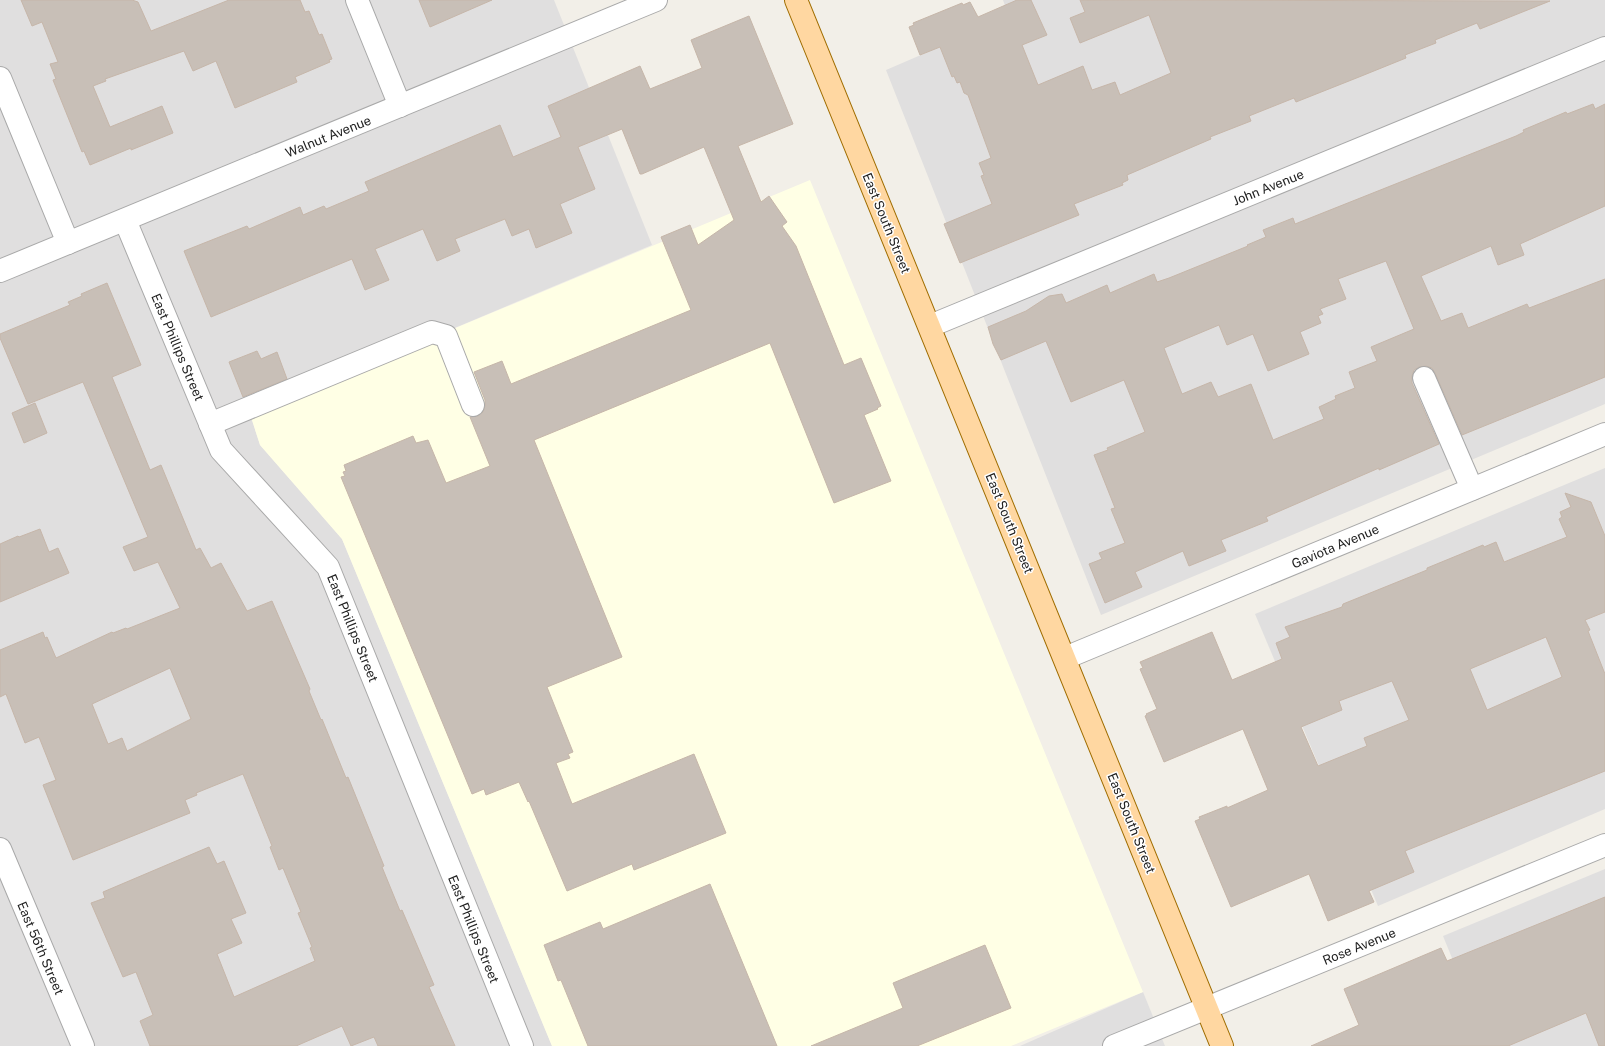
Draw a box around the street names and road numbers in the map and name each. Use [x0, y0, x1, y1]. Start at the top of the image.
street label: Walnut Avenue [283, 113, 373, 160]
street label: John Avenue [1231, 166, 1306, 209]
street label: East South Street [860, 171, 914, 276]
street label: East Phillips Street [148, 291, 207, 403]
street label: East South Street [983, 471, 1037, 576]
street label: Gaviota Avenue [1289, 521, 1381, 572]
street label: East Phillips Street [324, 572, 381, 684]
street label: East South Street [1105, 771, 1159, 876]
street label: East Phillips Street [445, 873, 502, 985]
street label: East 56th Street [14, 899, 67, 997]
street label: Rose Avenue [1320, 925, 1398, 968]

